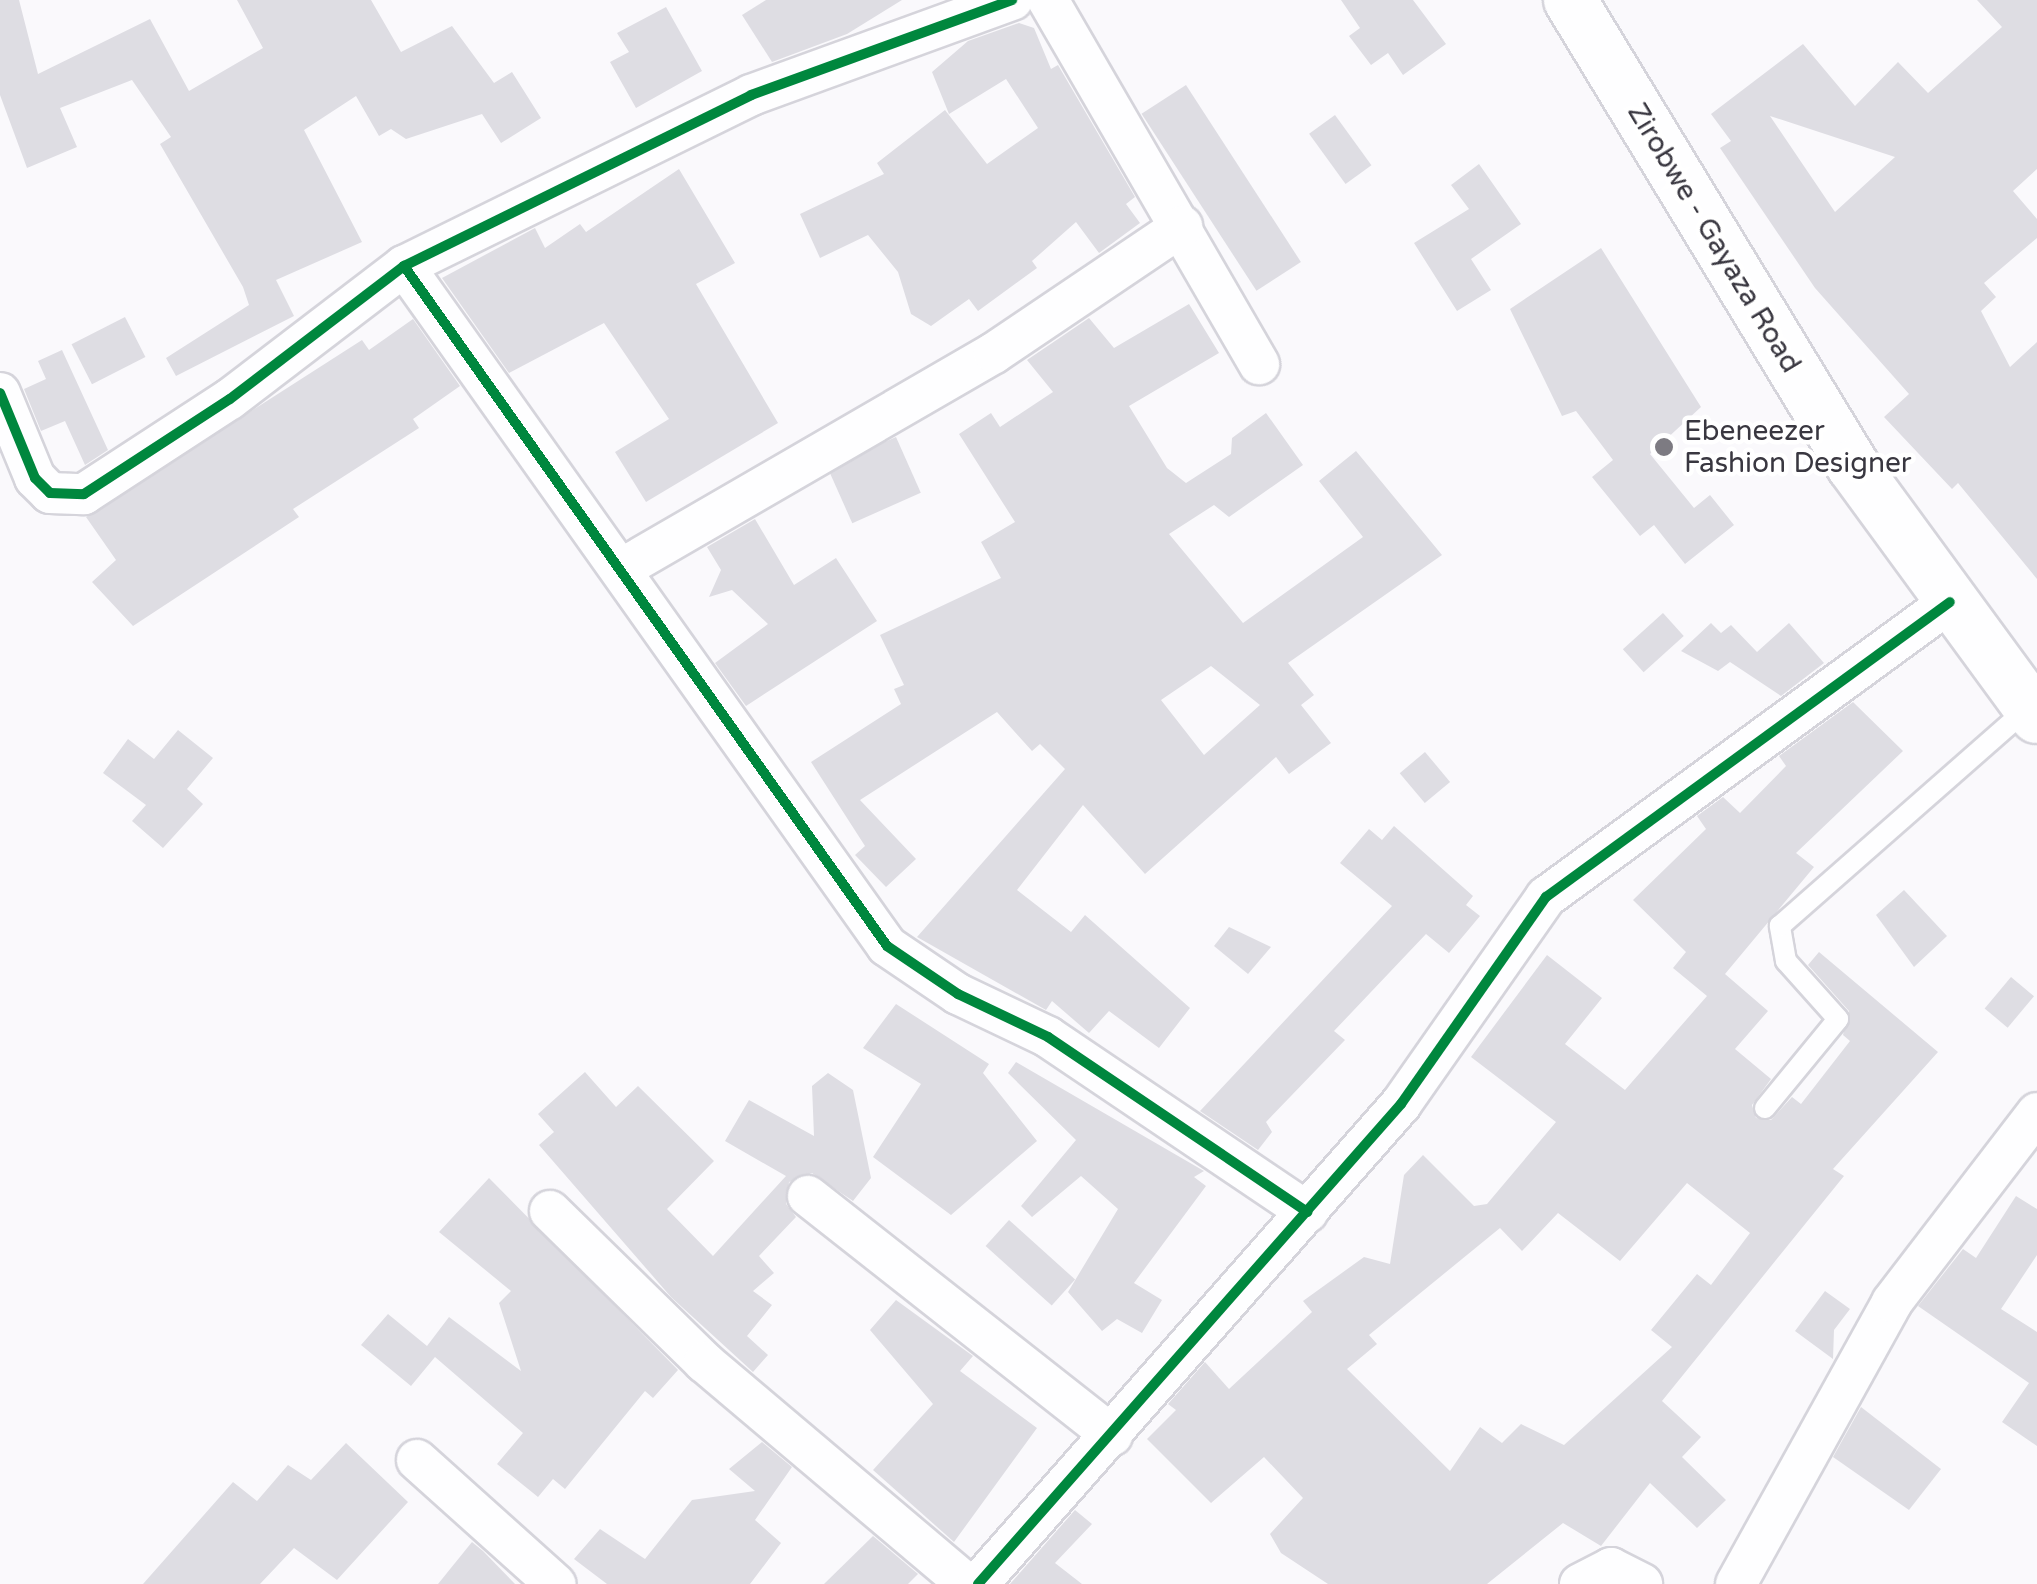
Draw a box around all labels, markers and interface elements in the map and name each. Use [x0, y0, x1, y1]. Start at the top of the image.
street label: Zirobwe - Gayaza Road [1620, 97, 1808, 379]
place label: Ebeneezer Fashion Designer [1684, 414, 1911, 480]
marker: Ebeneezer Fashion Designer [1653, 436, 1675, 458]

